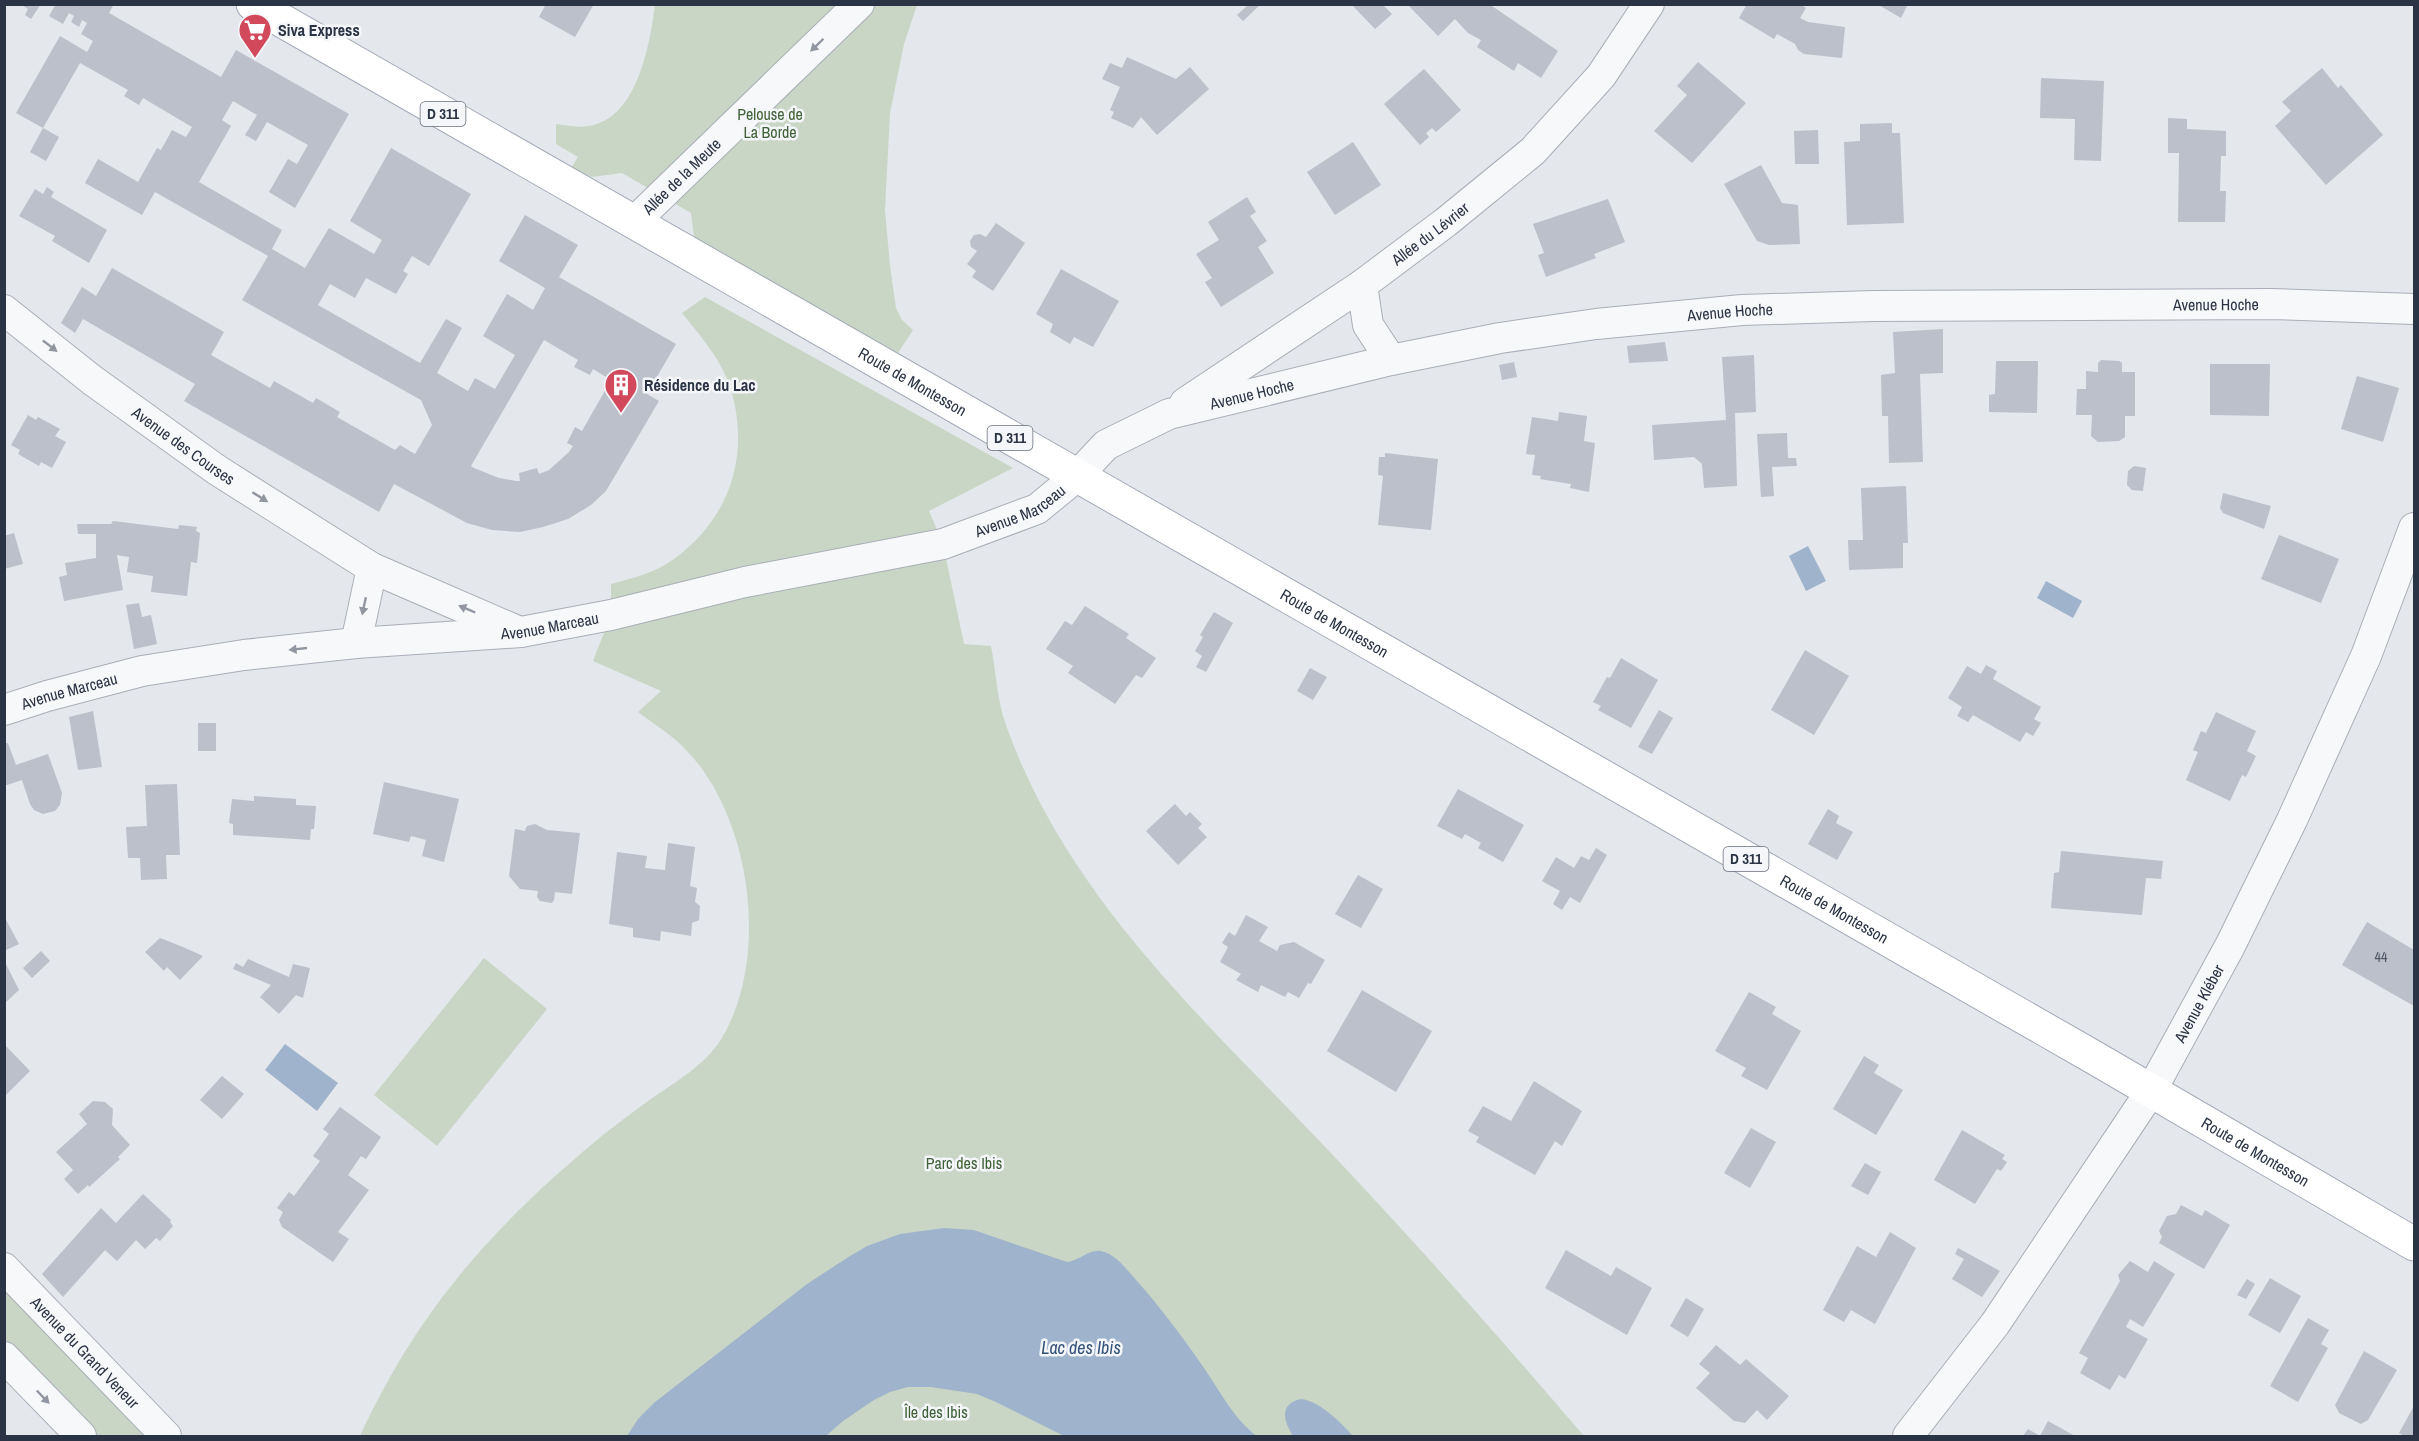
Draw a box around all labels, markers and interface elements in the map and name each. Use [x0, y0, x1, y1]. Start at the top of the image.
supermarket icon: Siva Express [237, 12, 273, 59]
place label: Siva Express [278, 19, 360, 41]
one-way arrow [809, 38, 824, 52]
road number: D 311 [420, 102, 466, 126]
park label: Pelouse de La Borde [737, 103, 803, 143]
street label: Allée de la Meute [637, 133, 725, 220]
street label: Allée du Lévrier [1386, 196, 1474, 271]
street label: Avenue Hoche [2172, 293, 2259, 315]
street label: Avenue Hoche [1685, 298, 1773, 326]
one-way arrow [43, 340, 58, 352]
street label: Route de Montesson [855, 342, 971, 421]
building icon: Résidence du Lac [603, 367, 639, 414]
street label: Avenue Hoche [1207, 373, 1296, 415]
place label: Résidence du Lac [644, 374, 756, 396]
street label: Avenue des Courses [127, 401, 239, 490]
road number: D 311 [988, 426, 1032, 450]
street label: Avenue Marceau [971, 479, 1070, 543]
one-way arrow [252, 491, 268, 502]
street label: Route de Montesson [1276, 583, 1393, 662]
one-way arrow [359, 596, 368, 615]
one-way arrow [458, 604, 476, 613]
street label: Avenue Marceau [499, 607, 600, 644]
one-way arrow [288, 645, 307, 654]
street label: Avenue Marceau [17, 667, 120, 715]
road number: D 311 [1724, 847, 1768, 871]
street label: Route de Montesson [1776, 869, 1892, 949]
house number: 44 [2375, 948, 2388, 966]
street label: Avenue Kléber [2168, 960, 2229, 1047]
street label: Route de Montesson [2198, 1112, 2313, 1192]
park label: Parc des Ibis [926, 1152, 1002, 1174]
street label: Avenue du Grand Veneur [25, 1291, 145, 1414]
water label: Lac des Ibis [1041, 1335, 1121, 1360]
one-way arrow [36, 1389, 50, 1404]
park label: Île des Ibis [903, 1401, 968, 1423]

